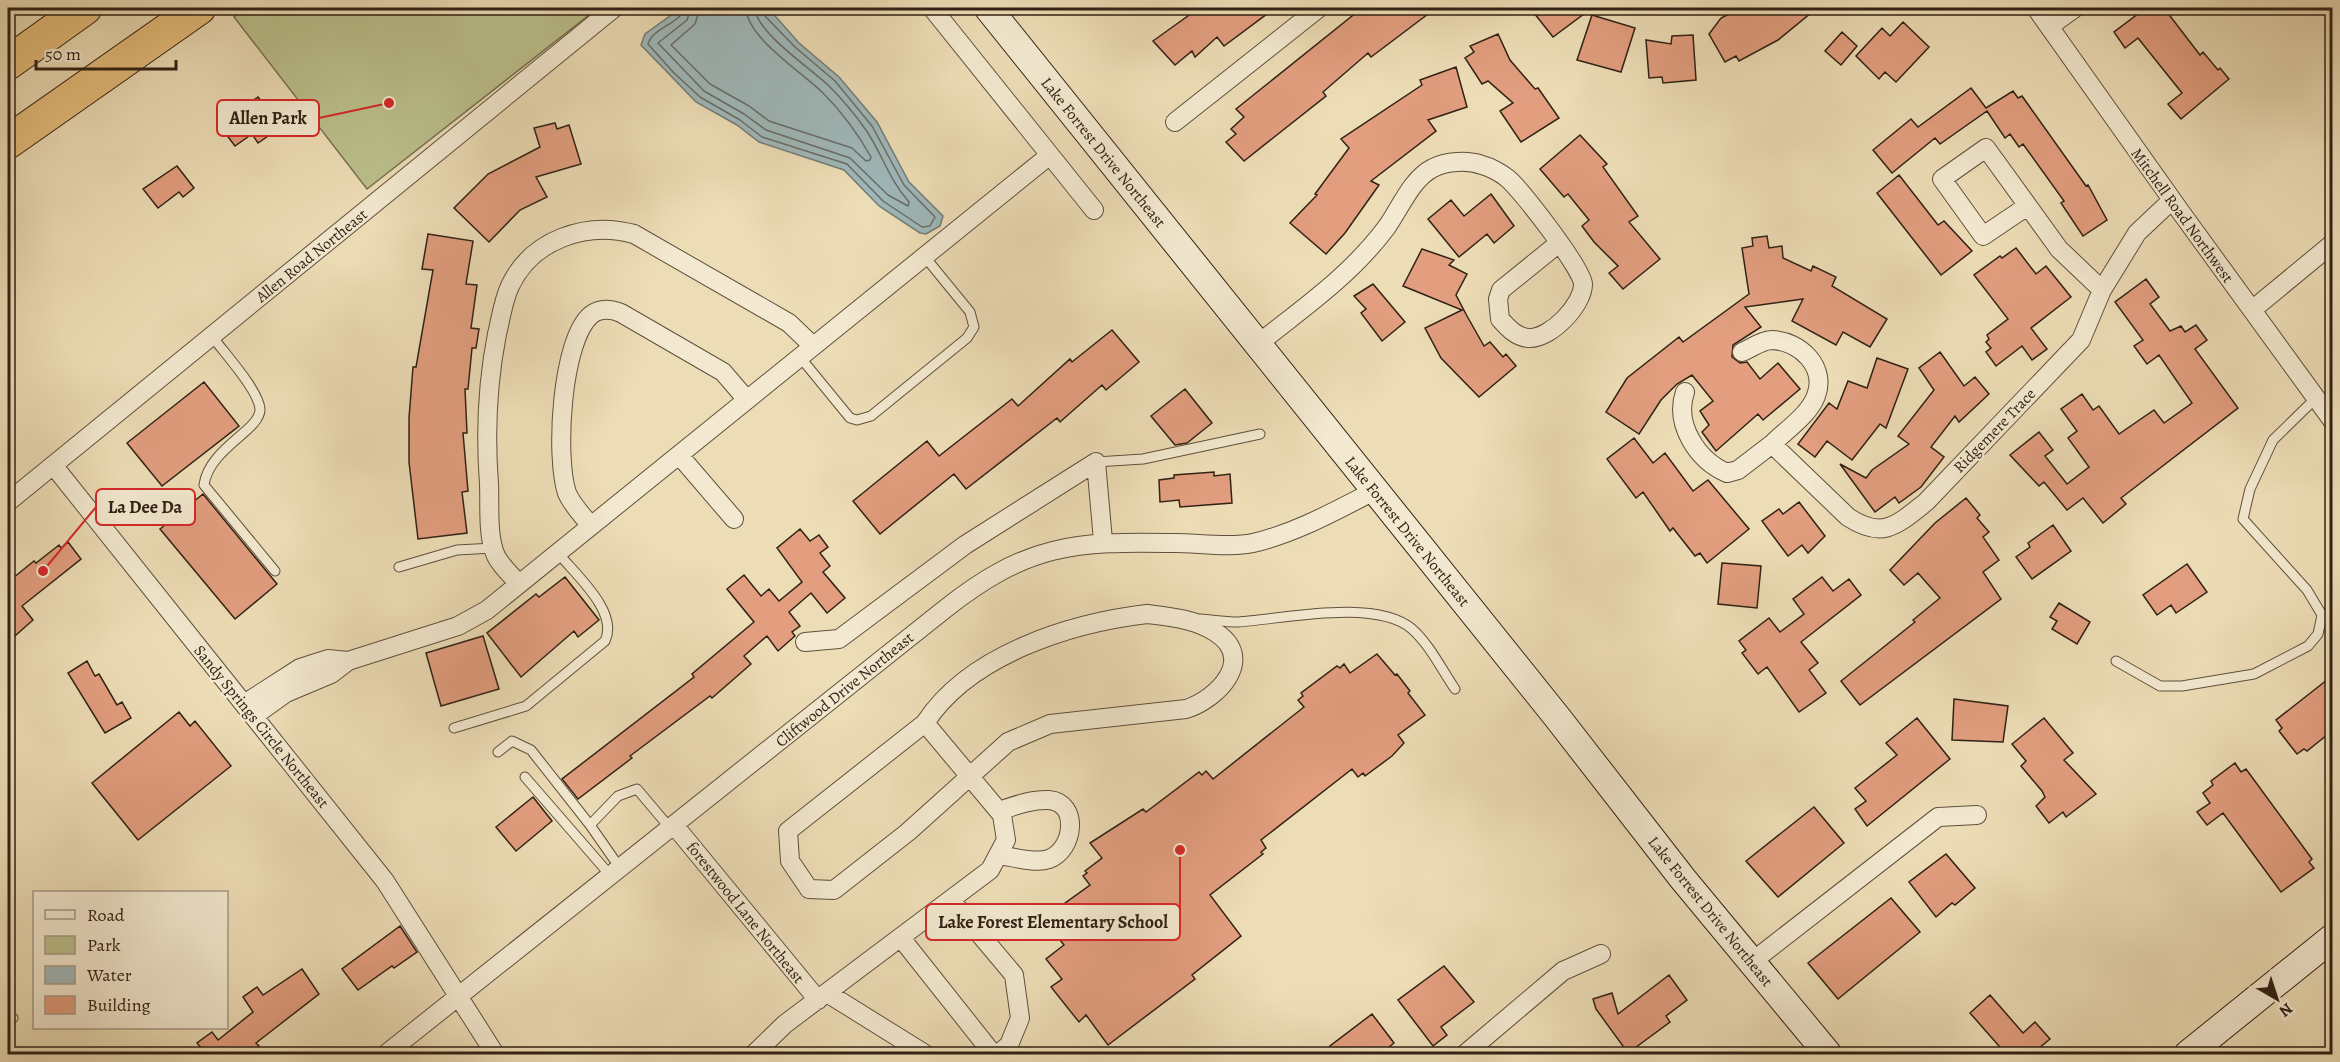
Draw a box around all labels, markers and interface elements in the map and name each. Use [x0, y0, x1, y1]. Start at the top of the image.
scale bar [36, 33, 176, 71]
text: 50 m [45, 42, 81, 66]
street label: Lake Forrest Drive Northeast [1036, 73, 1171, 232]
callout: Allen Park [217, 100, 319, 136]
text: Allen Park [228, 106, 307, 130]
street label: Mitchell Road Northwest [2126, 144, 2239, 288]
street label: Allen Road Northeast [250, 204, 372, 308]
street label: Ridgemere Trace [1949, 383, 2041, 478]
street label: Lake Forrest Drive Northeast [1340, 452, 1475, 611]
callout: La Dee Da [96, 489, 195, 525]
text: La Dee Da [108, 495, 183, 519]
street label: Cliftwood Drive Northeast [771, 627, 918, 752]
street label: Sandy Springs Circle Northeast [189, 640, 334, 813]
street label: Lake Forrest Drive Northeast [1643, 832, 1778, 991]
street label: forestwood Lane Northeast [681, 837, 809, 988]
legend [33, 891, 228, 1029]
text: Road [87, 903, 125, 927]
callout: Lake Forest Elementary School [926, 904, 1180, 940]
text: Lake Forest Elementary School [938, 910, 1168, 934]
text: Park [87, 933, 121, 957]
text: Water [86, 963, 132, 987]
north arrow [2247, 969, 2307, 1029]
text: Building [87, 993, 151, 1017]
text: N [2274, 998, 2297, 1022]

